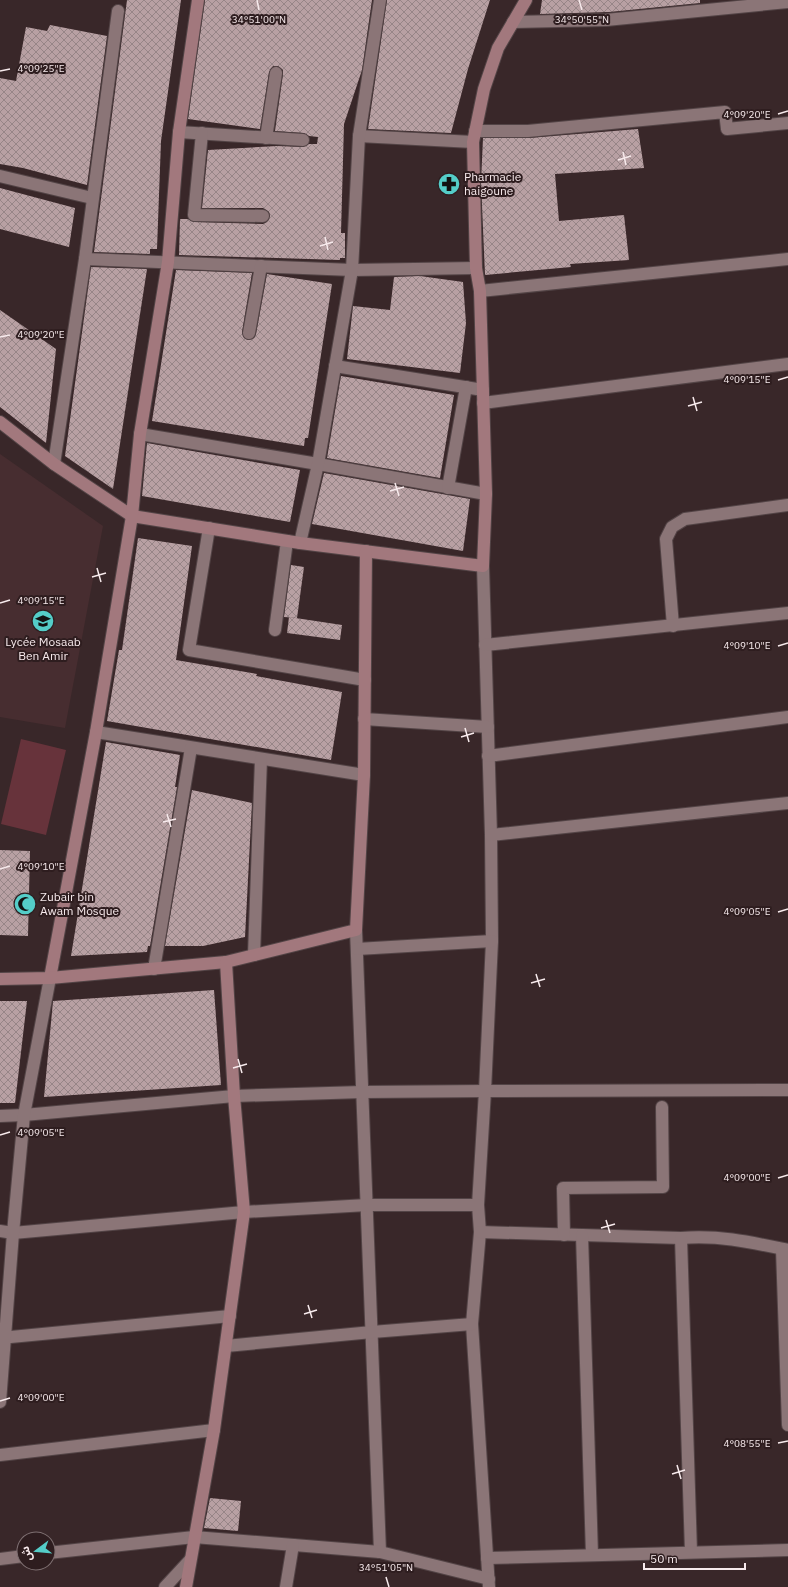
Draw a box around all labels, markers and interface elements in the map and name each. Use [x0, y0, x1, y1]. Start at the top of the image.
text: 34°51'00"N [232, 13, 286, 26]
text: 34°50'55"N [555, 13, 609, 26]
text: 4°09'25"E [17, 62, 65, 75]
text: 4°09'20"E [723, 108, 771, 121]
place label: Pharmacie haigoune [464, 169, 522, 198]
pharmacy icon: Pharmacie haigoune [436, 171, 462, 197]
text: 4°09'20"E [17, 328, 65, 341]
text: 4°09'15"E [723, 373, 771, 386]
text: 4°09'15"E [17, 594, 65, 607]
school or university icon: Lycée Mosaab Ben Amir [30, 608, 56, 634]
place label: Lycée Mosaab Ben Amir [5, 634, 81, 663]
text: 4°09'10"E [723, 639, 771, 652]
text: 4°09'10"E [17, 860, 65, 873]
place label: Zubair bin Awam Mosque [40, 889, 119, 918]
mosque icon: Zubair bin Awam Mosque [12, 891, 38, 917]
text: 4°09'05"E [723, 905, 771, 918]
text: 4°09'05"E [17, 1126, 65, 1139]
text: 4°09'00"E [723, 1171, 771, 1184]
text: 4°09'00"E [17, 1391, 65, 1404]
text: 4°08'55"E [723, 1437, 771, 1450]
north arrow [16, 1531, 56, 1571]
text: ش [18, 1545, 35, 1563]
scale bar [644, 1545, 745, 1571]
text: 50 m [650, 1551, 678, 1566]
text: 34°51'05"N [359, 1561, 413, 1574]

